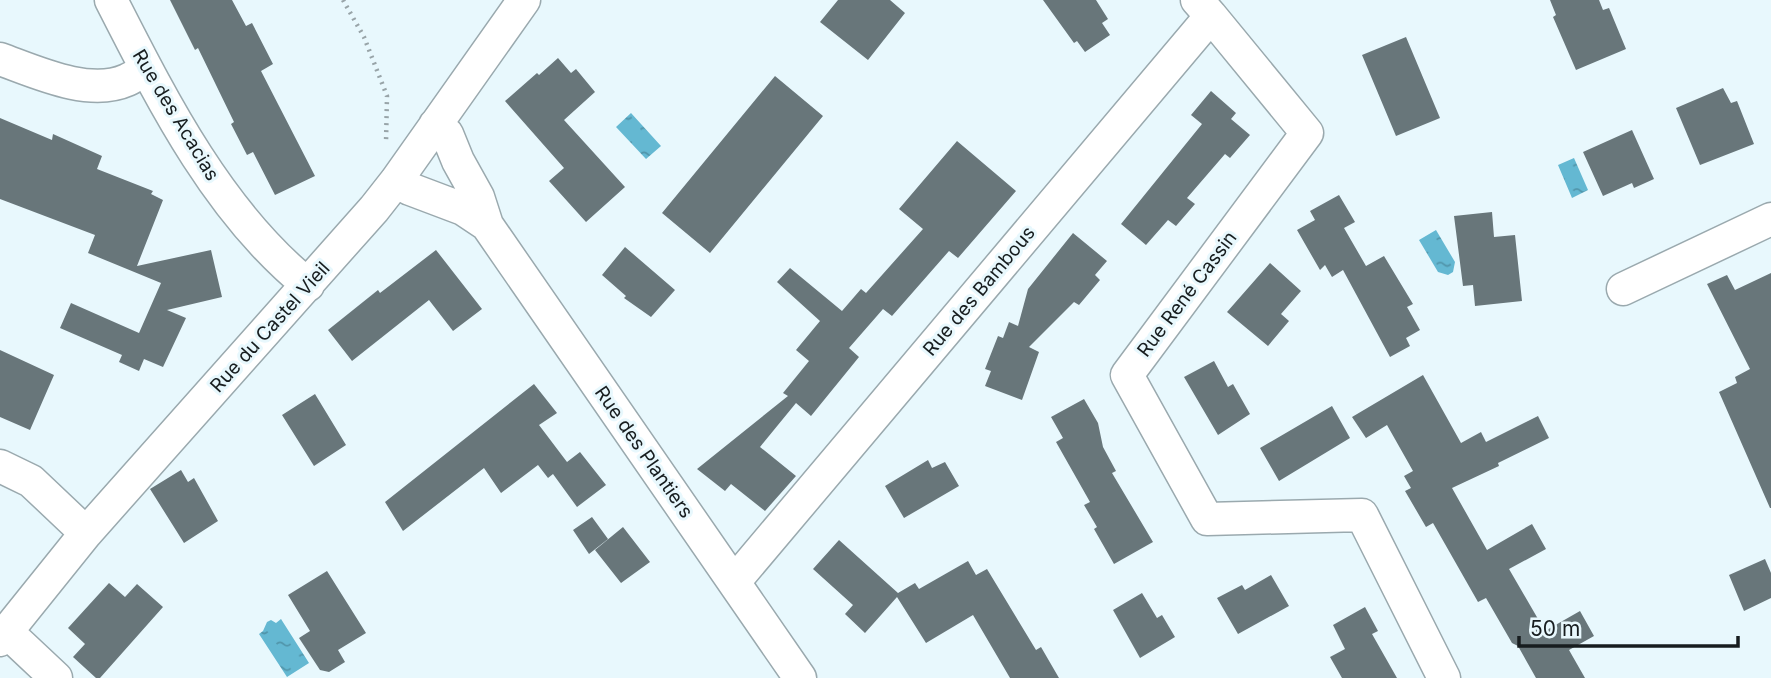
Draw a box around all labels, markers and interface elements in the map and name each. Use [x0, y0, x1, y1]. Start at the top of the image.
street label: Rue des Acacias [128, 45, 224, 185]
street label: Rue des Bambous [918, 222, 1040, 360]
street label: Rue René Cassin [1132, 227, 1242, 361]
street label: Rue du Castel Vieil [205, 257, 335, 397]
street label: Rue des Plantiers [590, 382, 698, 522]
scale bar [1519, 604, 1738, 648]
text: 50 m [1530, 616, 1580, 641]

